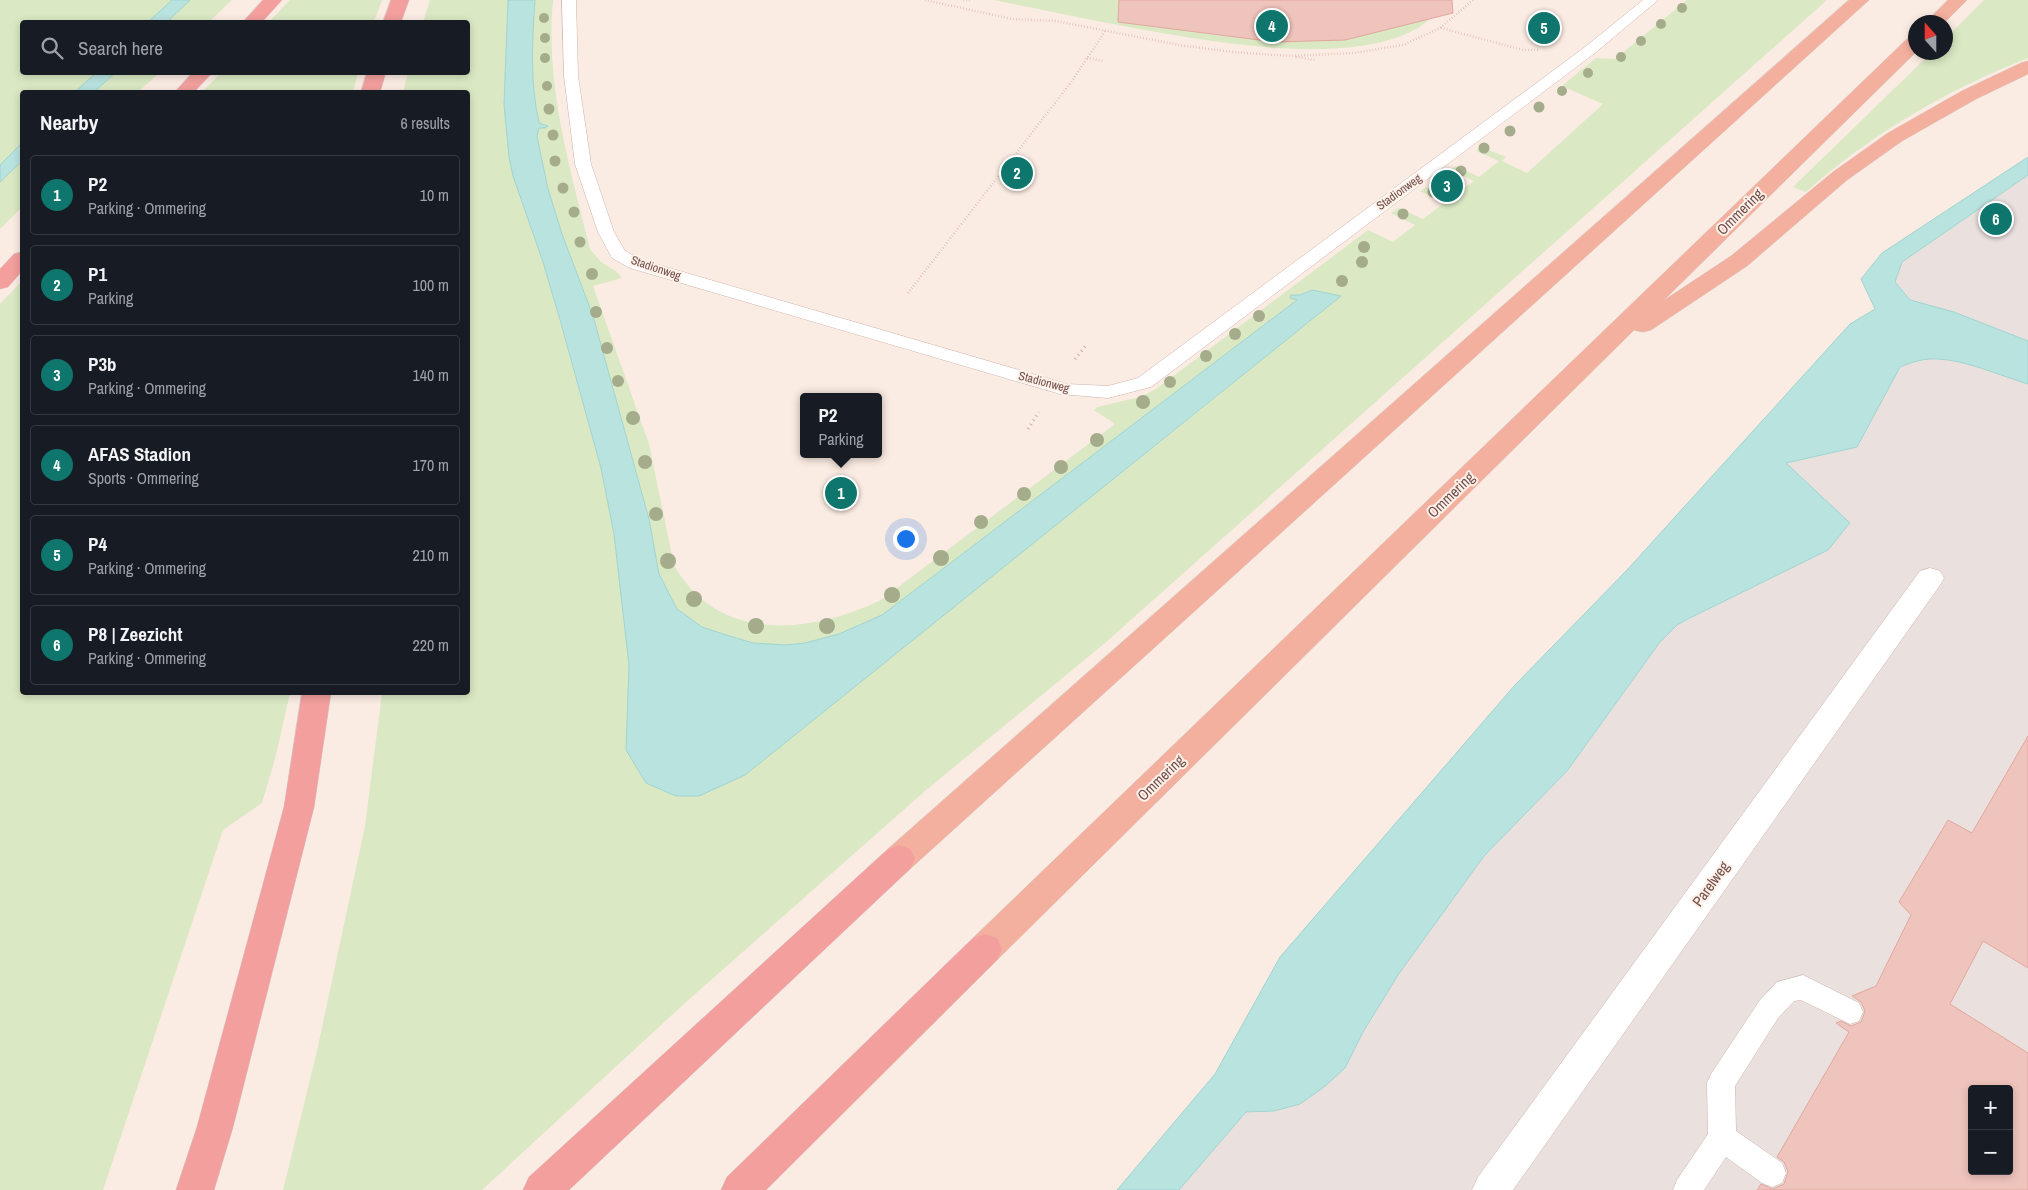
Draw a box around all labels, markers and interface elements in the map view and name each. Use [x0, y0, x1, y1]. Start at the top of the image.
pin: 4 [1256, 7, 1288, 45]
pin: 5 [1528, 9, 1560, 47]
north arrow [1908, 15, 1953, 60]
search box [20, 20, 470, 75]
icon: search [38, 34, 66, 62]
text: Search here [78, 35, 163, 61]
text: Nearby [40, 108, 98, 137]
text: 6 results [400, 112, 450, 134]
pin: 2 [1001, 154, 1033, 192]
pin: 3 [1431, 167, 1463, 205]
street label: Stadionweg [1373, 170, 1425, 214]
text: P2 [88, 171, 107, 197]
text: 1 [53, 184, 61, 206]
text: 10 m [420, 184, 449, 206]
street label: Ommering [1712, 184, 1768, 240]
text: Parking · Ommering [88, 197, 206, 219]
pin: 6 [1980, 200, 2012, 238]
street label: Stadionweg [629, 252, 684, 284]
text: P1 [88, 261, 107, 287]
text: 2 [53, 274, 61, 296]
text: 100 m [413, 274, 449, 296]
text: Parking [88, 287, 133, 309]
text: P3b [88, 351, 117, 377]
text: 3 [53, 364, 61, 386]
text: 140 m [413, 364, 449, 386]
street label: Stadionweg [1017, 368, 1072, 397]
text: Parking · Ommering [88, 377, 206, 399]
popup [800, 393, 882, 458]
text: P2 [818, 402, 837, 428]
text: Parking [818, 428, 864, 450]
text: AFAS Stadion [88, 441, 191, 467]
text: 4 [53, 454, 61, 476]
text: 170 m [413, 454, 449, 476]
text: Sports · Ommering [88, 467, 199, 489]
street label: Ommering [1422, 467, 1479, 522]
pin: 1 [825, 474, 857, 512]
your location [893, 526, 919, 552]
text: P4 [88, 531, 107, 557]
text: 5 [53, 544, 61, 566]
text: 210 m [413, 544, 449, 566]
text: Parking · Ommering [88, 557, 206, 579]
text: P8 | Zeezicht [88, 621, 182, 647]
text: 6 [53, 634, 61, 656]
text: 220 m [413, 634, 449, 656]
text: Parking · Ommering [88, 647, 206, 669]
street label: Ommering [1132, 750, 1189, 805]
street label: Parelweg [1687, 857, 1734, 911]
map controls [1968, 1085, 2013, 1175]
button: + [1968, 1085, 2013, 1130]
button: − [1968, 1130, 2013, 1175]

